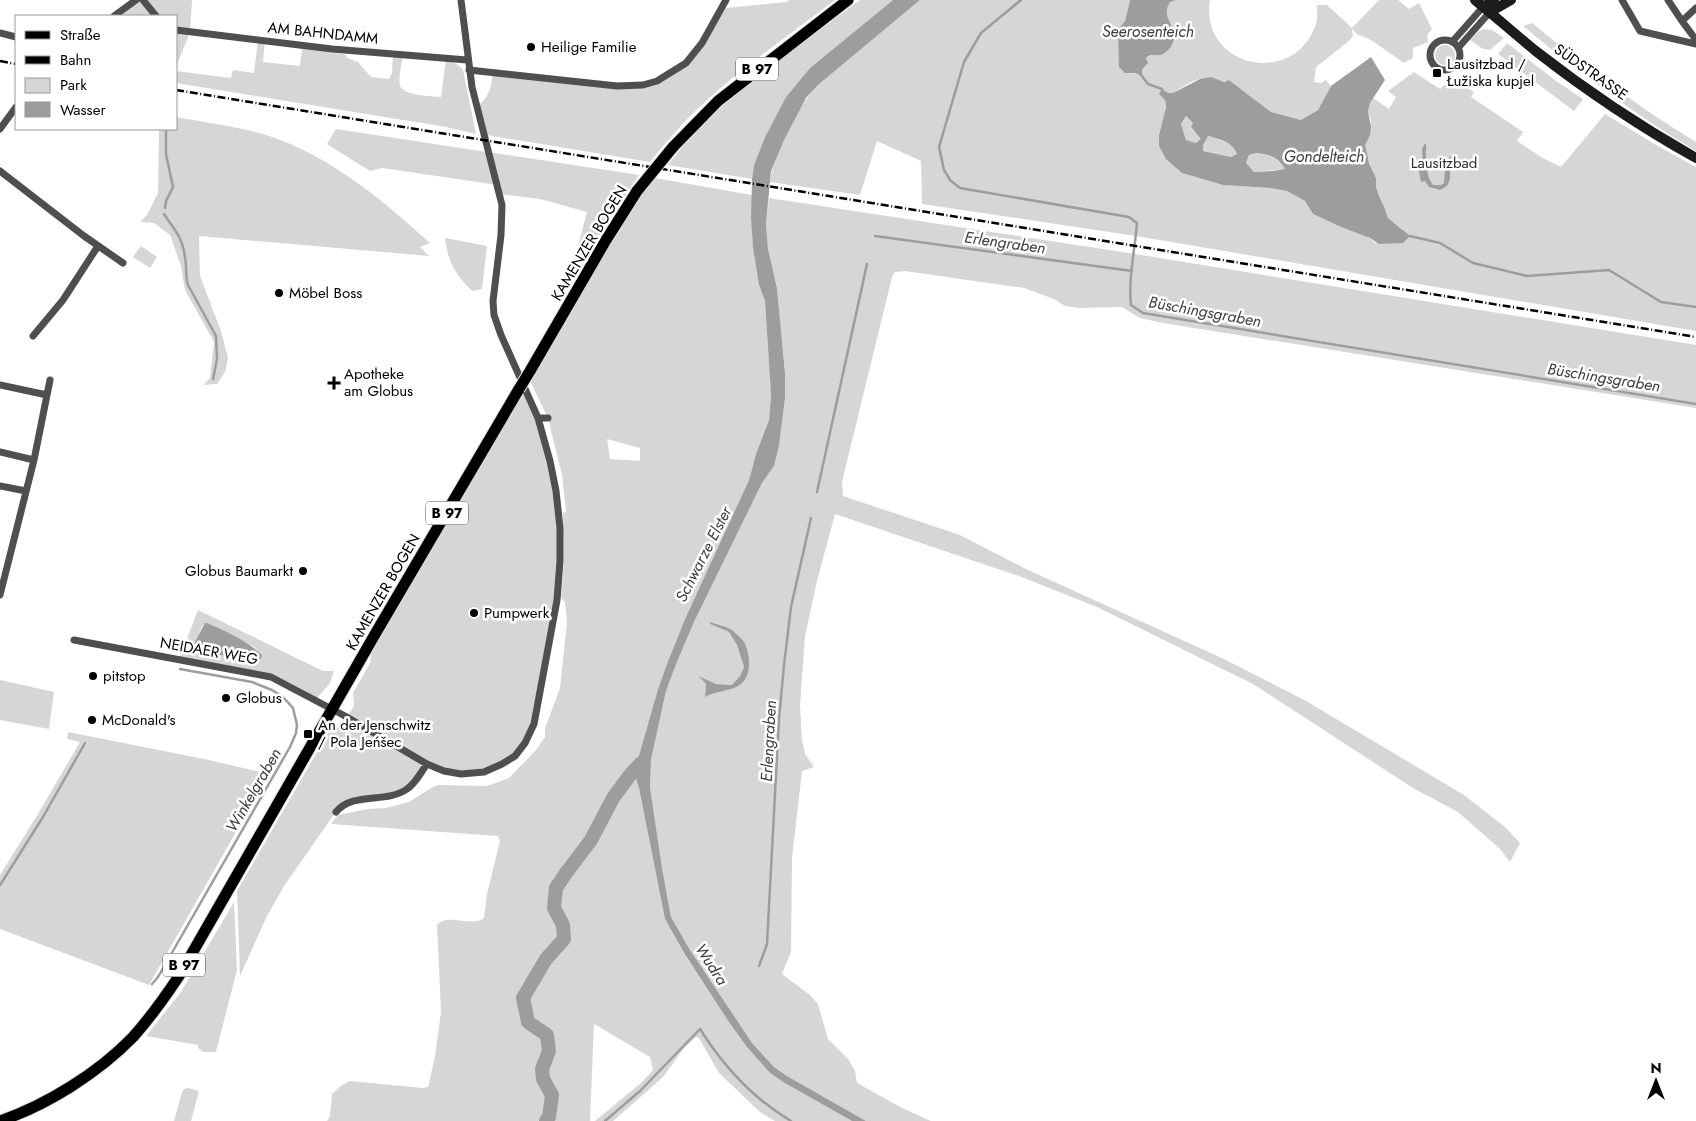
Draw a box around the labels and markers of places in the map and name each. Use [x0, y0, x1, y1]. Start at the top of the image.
place label: Heilige Familie [541, 36, 637, 58]
marker: Heilige Familie [525, 41, 537, 53]
place label: Lausitzbad / Łužiska kupjel [1446, 53, 1534, 92]
marker: Lausitzbad / Łužiska kupjel [1431, 67, 1443, 79]
place label: Möbel Boss [289, 282, 362, 304]
marker: Möbel Boss [273, 287, 285, 299]
place label: Apotheke am Globus [344, 363, 413, 402]
marker: Apotheke am Globus [328, 377, 340, 389]
place label: Globus Baumarkt [185, 560, 293, 582]
marker: Globus Baumarkt [297, 565, 309, 577]
place label: Pumpwerk [484, 602, 550, 624]
marker: Pumpwerk [468, 607, 480, 619]
place label: pitstop [103, 665, 146, 687]
marker: pitstop [87, 670, 99, 682]
place label: Globus [236, 687, 282, 709]
marker: Globus [220, 692, 232, 704]
place label: McDonald's [102, 709, 176, 731]
marker: McDonald's [86, 714, 98, 726]
place label: An der Jenschwitz / Pola Jeńšec [318, 714, 431, 753]
marker: An der Jenschwitz / Pola Jeńšec [302, 728, 314, 740]

